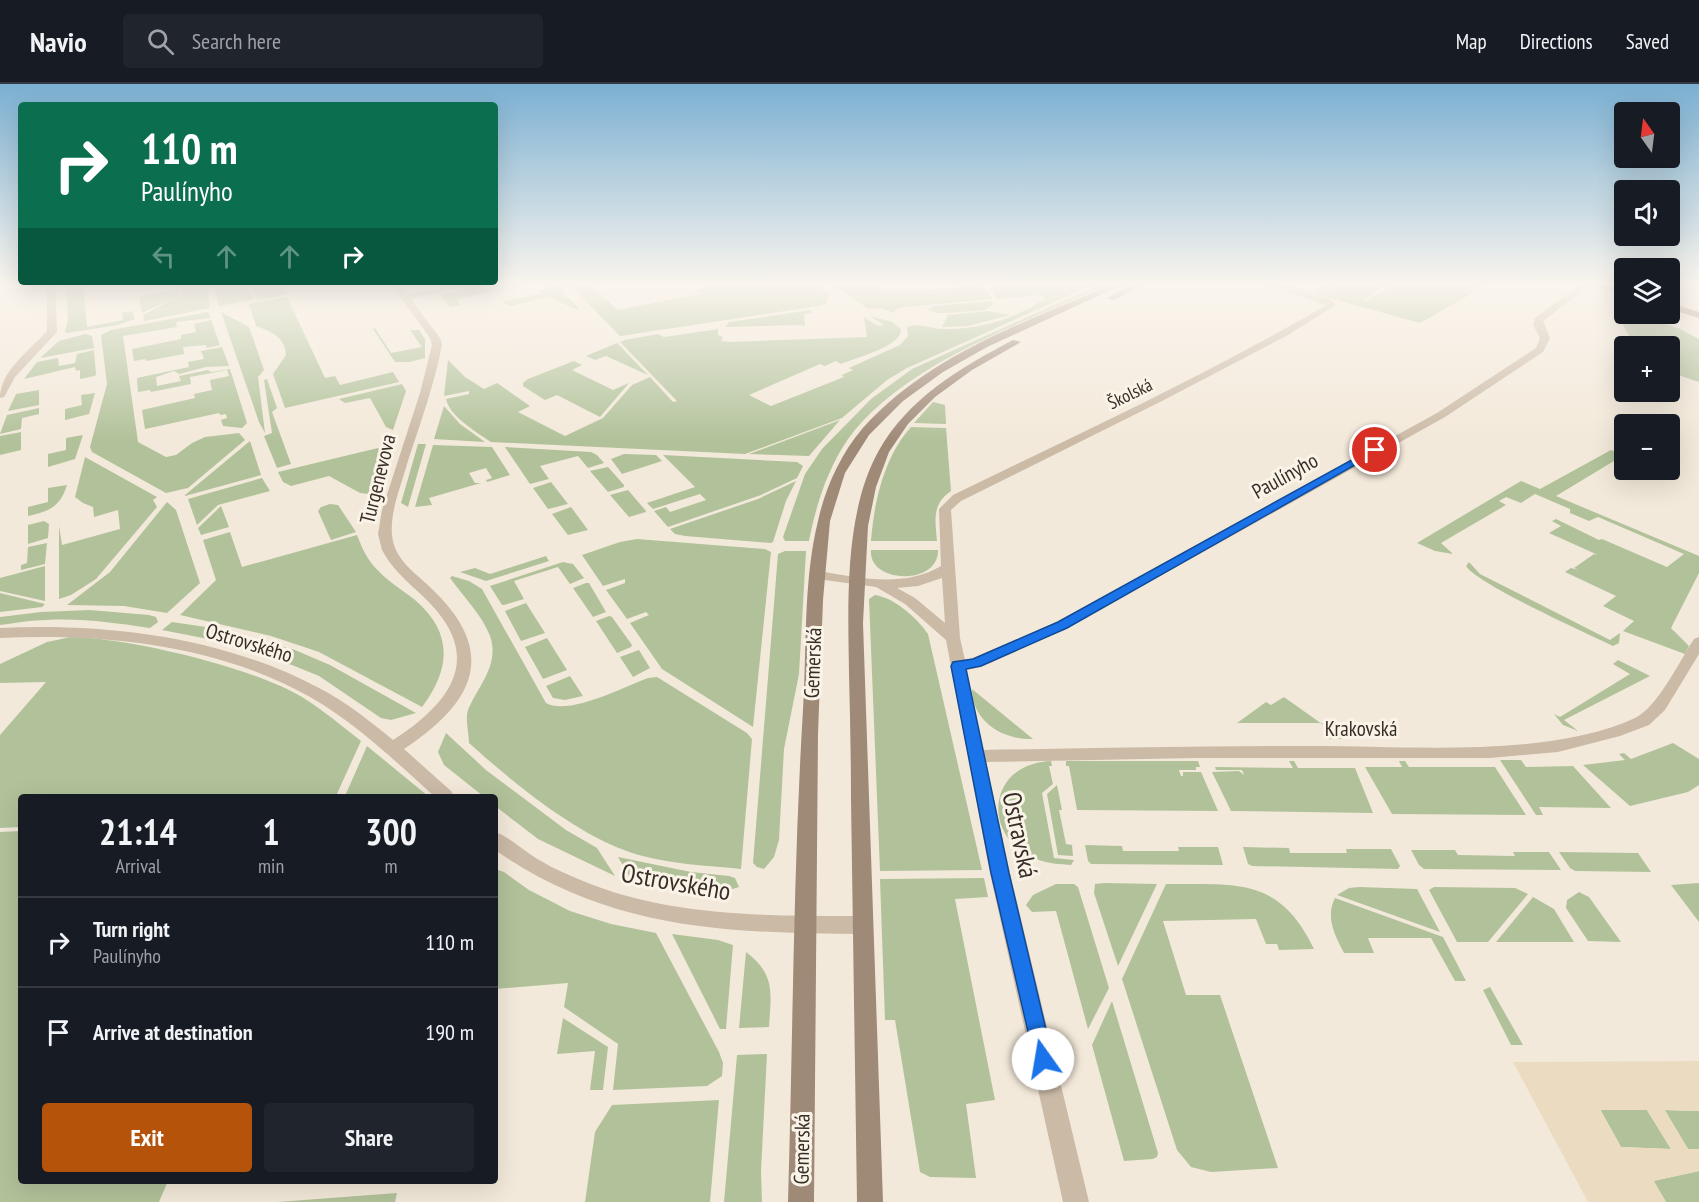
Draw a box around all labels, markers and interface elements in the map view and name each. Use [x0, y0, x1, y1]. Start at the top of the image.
search box [123, 14, 543, 68]
text: Navio [30, 23, 87, 60]
icon: search [144, 25, 177, 58]
text: Search here [192, 27, 281, 55]
text: Map [1456, 28, 1487, 55]
text: Directions [1520, 28, 1593, 55]
text: Saved [1626, 28, 1669, 55]
north arrow [1614, 102, 1680, 168]
map controls [1614, 102, 1680, 480]
text: 110 m [141, 121, 238, 176]
icon: right [42, 126, 120, 204]
text: Paulínyho [141, 174, 233, 208]
button: sound [1614, 180, 1680, 246]
icon: left [147, 240, 180, 273]
icon: ahead [210, 240, 243, 273]
icon: ahead [273, 240, 306, 273]
icon: right [336, 240, 369, 273]
button: layers [1614, 258, 1680, 324]
button: + [1614, 336, 1680, 402]
street label: Školská [1104, 373, 1156, 414]
button: − [1614, 414, 1680, 480]
pin [1349, 424, 1400, 475]
street label: Turgenevova [353, 431, 402, 526]
icon: arrive [1358, 433, 1391, 466]
street label: Paulínyho [1247, 446, 1322, 505]
street label: Ostrovského [203, 617, 296, 668]
street label: Gemerská [798, 627, 827, 699]
street label: Krakovská [1325, 715, 1397, 742]
street label: Ostravská [995, 789, 1046, 881]
text: 21:14 [99, 808, 177, 855]
text: 1 [262, 808, 280, 855]
text: 300 [365, 808, 417, 855]
text: Arrival [115, 853, 161, 879]
text: min [258, 853, 284, 879]
text: m [385, 853, 398, 879]
street label: Ostrovského [619, 856, 733, 907]
text: Turn right [93, 915, 170, 943]
icon: right [42, 926, 75, 959]
text: 110 m [425, 928, 474, 956]
text: Paulínyho [93, 943, 161, 969]
icon: arrive [42, 1016, 75, 1049]
text: Arrive at destination [93, 1018, 253, 1046]
text: 190 m [425, 1018, 474, 1046]
position arrow [1011, 1027, 1075, 1091]
button: Exit [42, 1103, 252, 1172]
button: Share [264, 1103, 474, 1172]
street label: Gemerská [787, 1113, 816, 1185]

